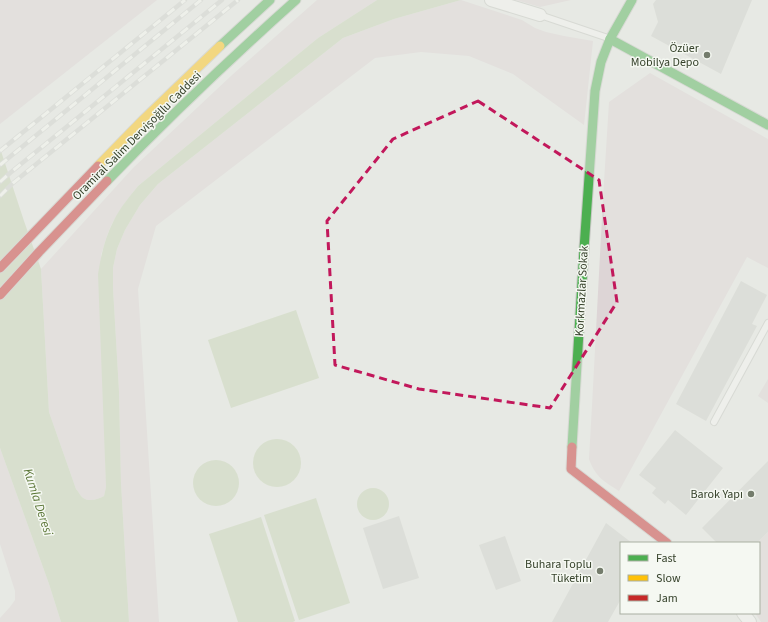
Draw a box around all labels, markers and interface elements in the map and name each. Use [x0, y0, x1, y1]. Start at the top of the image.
place label: Özüer Mobilya Depo [631, 40, 700, 71]
marker: Özüer Mobilya Depo [702, 50, 712, 60]
street label: Oramiral Salim Dervişoğllu Caddesi [69, 68, 205, 204]
street label: Korkmazlar Sokak [571, 245, 593, 337]
water label: Kumla Deresi [19, 466, 58, 539]
place label: Barok Yapı [690, 486, 743, 503]
marker: Barok Yapı [746, 489, 756, 499]
legend [620, 542, 760, 614]
text: Fast [656, 550, 676, 567]
place label: Buhara Toplu Tüketim [525, 556, 592, 587]
marker: Buhara Toplu Tüketim [595, 566, 605, 576]
text: Slow [656, 570, 681, 587]
text: Jam [656, 590, 678, 607]

